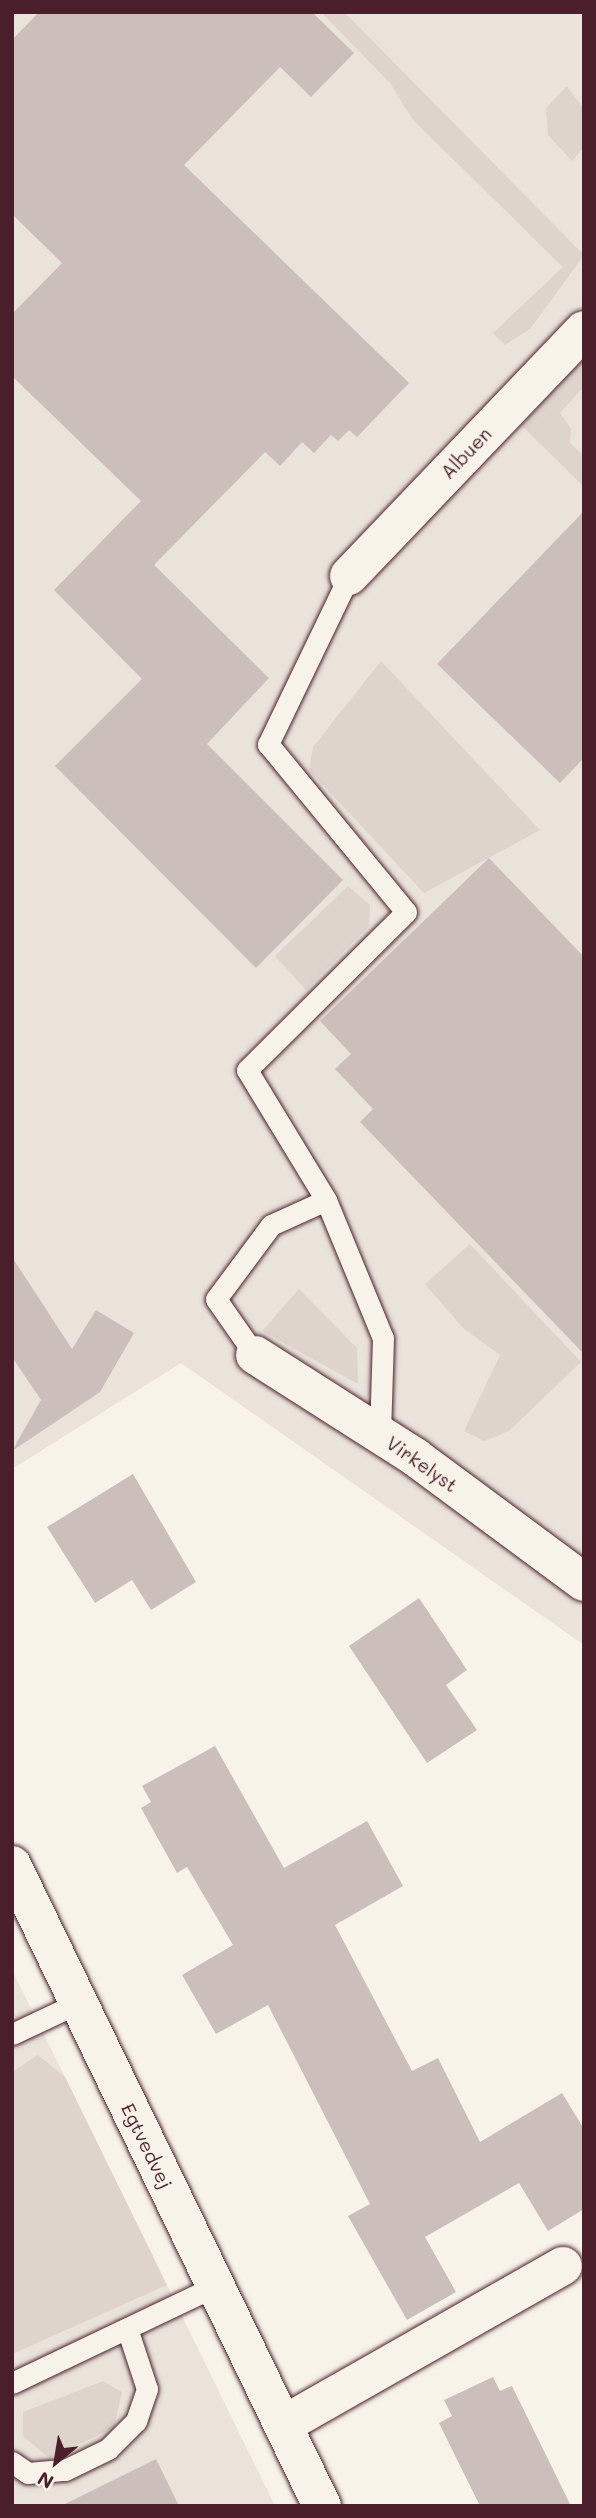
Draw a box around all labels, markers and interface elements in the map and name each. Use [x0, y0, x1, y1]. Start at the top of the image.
street label: Albuen [436, 423, 496, 483]
street label: Virkelyst [382, 1431, 462, 1497]
street label: Egtvedvej [117, 2100, 177, 2192]
north arrow [21, 2427, 91, 2497]
text: N [33, 2466, 58, 2495]

